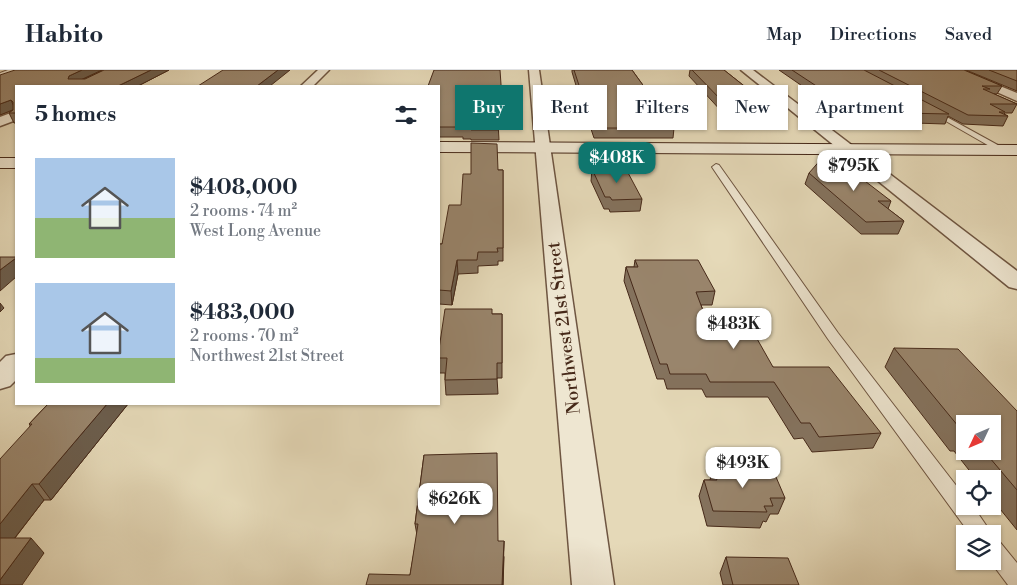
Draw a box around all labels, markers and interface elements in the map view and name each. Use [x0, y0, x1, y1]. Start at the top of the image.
text: Habito [25, 20, 103, 50]
text: Map [766, 23, 802, 46]
text: Directions [830, 23, 917, 46]
text: Saved [945, 23, 992, 46]
chip: Buy [455, 85, 523, 130]
chip: Rent [533, 85, 607, 130]
chip: Filters [617, 85, 707, 130]
chip: New [717, 85, 788, 130]
chip: Apartment [798, 85, 922, 130]
icon: filters [392, 101, 420, 129]
text: 5 homes [35, 102, 116, 128]
pin: $408K [582, 142, 652, 184]
text: $408K [589, 148, 645, 168]
pin: $795K [819, 150, 889, 192]
text: $795K [828, 156, 880, 176]
text: $408,000 [190, 175, 297, 201]
icon: home [75, 178, 135, 238]
text: 2 rooms · 74 m² [190, 201, 297, 221]
text: West Long Avenue [190, 221, 321, 241]
street label: Northwest 21st Street [542, 240, 586, 416]
text: $483,000 [190, 300, 295, 326]
icon: home [75, 303, 135, 363]
pin: $483K [699, 308, 769, 350]
text: $483K [707, 314, 761, 334]
text: 2 rooms · 70 m² [190, 326, 299, 346]
text: Northwest 21st Street [190, 346, 344, 366]
north arrow [956, 415, 1001, 460]
map controls [956, 415, 1001, 570]
pin: $493K [708, 446, 778, 489]
text: $493K [717, 453, 769, 473]
button: locate [956, 470, 1001, 515]
pin: $626K [420, 482, 490, 525]
text: $626K [429, 489, 481, 509]
button: layers [956, 525, 1001, 570]

